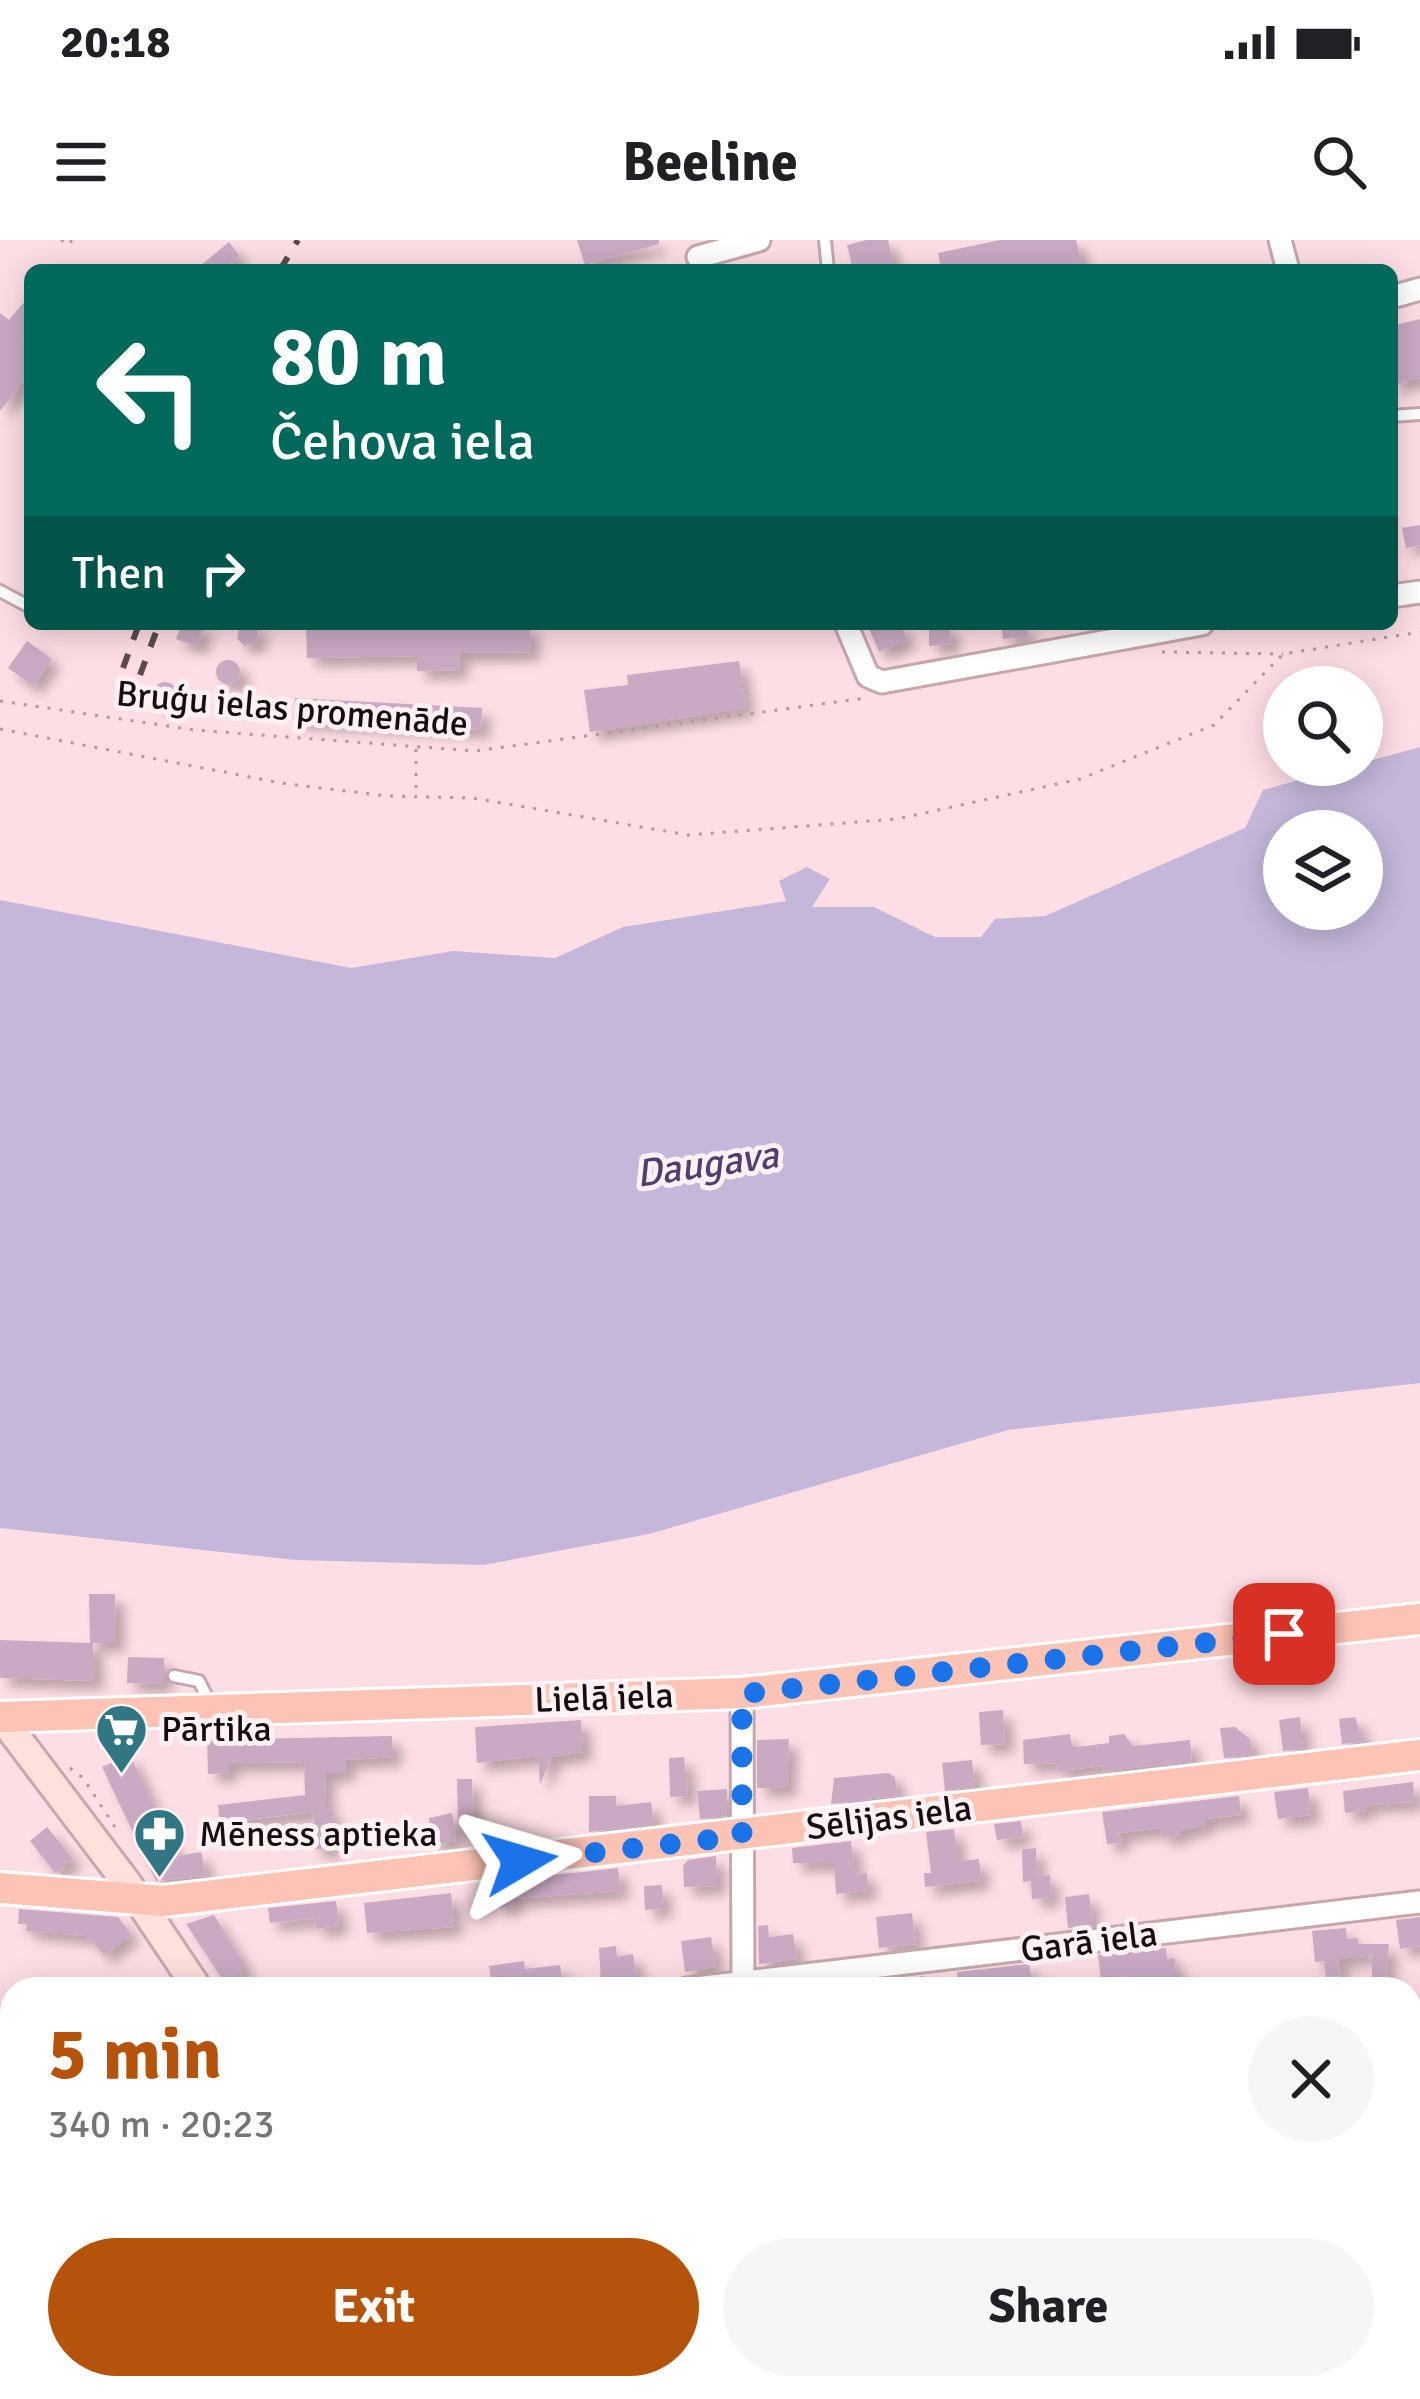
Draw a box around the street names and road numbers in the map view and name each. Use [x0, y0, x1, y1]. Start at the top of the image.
street label: Bruģu ielas promenāde [114, 671, 470, 747]
street label: Lielā iela [534, 1673, 674, 1723]
street label: Sēlijas iela [804, 1786, 974, 1850]
street label: Garā iela [1018, 1911, 1160, 1973]

